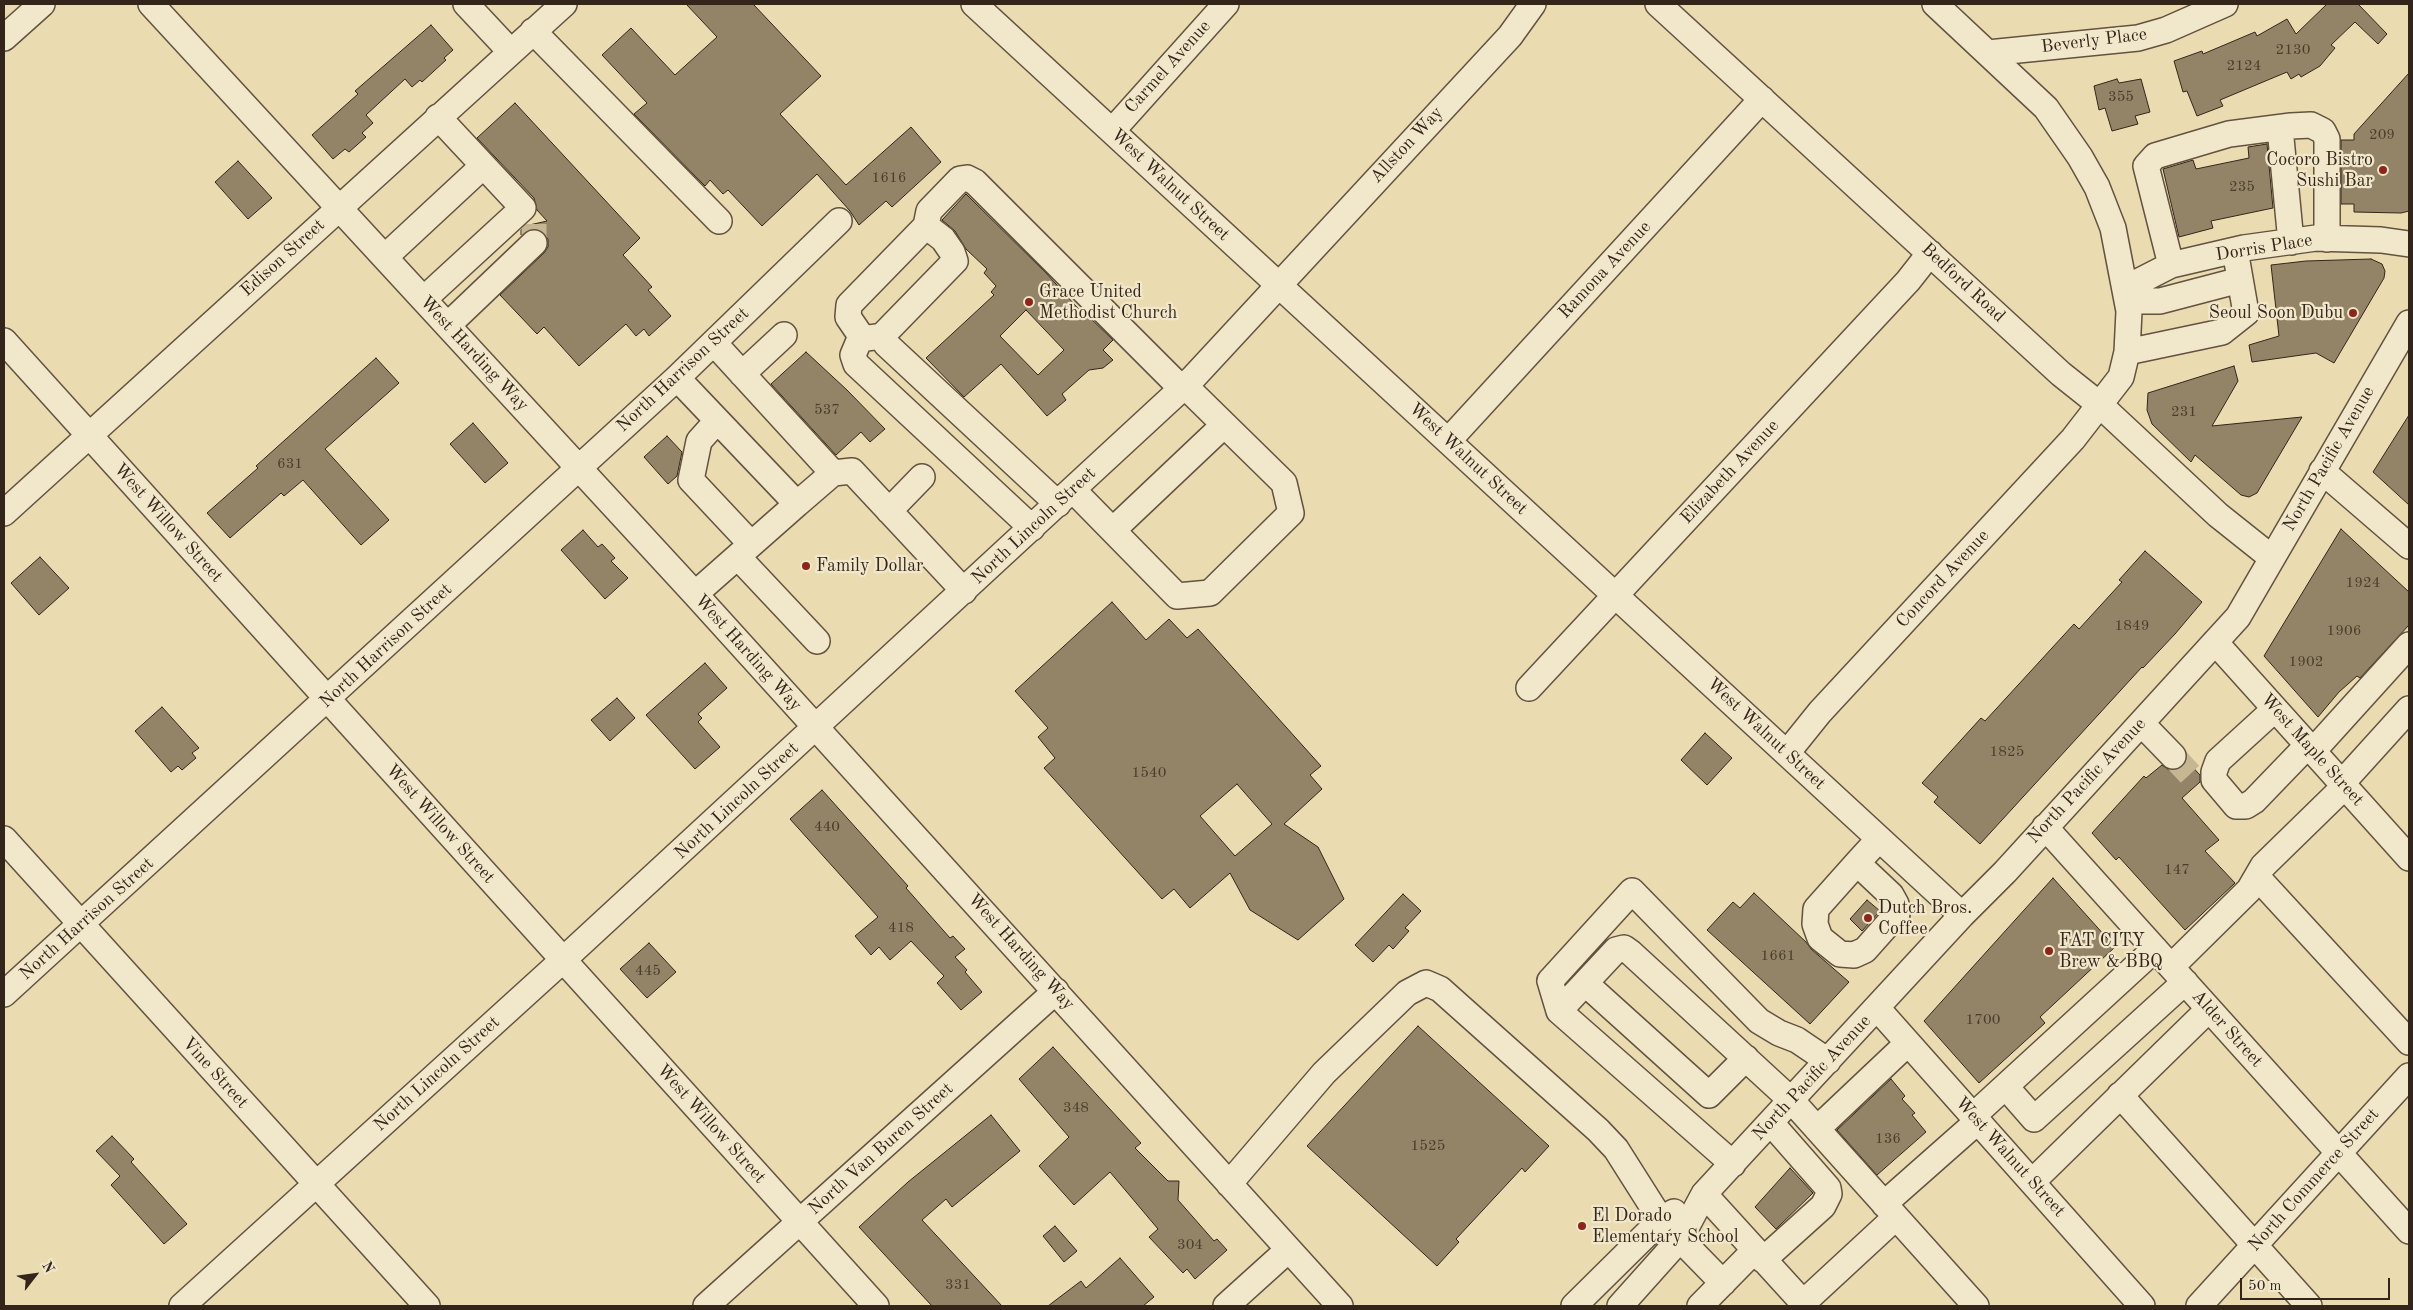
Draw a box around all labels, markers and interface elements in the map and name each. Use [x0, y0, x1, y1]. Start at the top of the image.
street label: Carmel Avenue [1121, 16, 1215, 118]
street label: Beverly Place [2040, 24, 2148, 58]
house number: 2130 [2276, 41, 2310, 59]
house number: 2124 [2227, 57, 2261, 75]
house number: 355 [2108, 88, 2134, 106]
street label: Allston Way [1366, 102, 1448, 188]
street label: West Walnut Street [1106, 124, 1234, 246]
house number: 209 [2369, 126, 2395, 144]
place label: Cocoro Bistro Sushi Bar [2266, 149, 2373, 192]
marker: Cocoro Bistro Sushi Bar [2377, 164, 2389, 176]
house number: 1616 [872, 169, 906, 187]
house number: 235 [2229, 178, 2255, 196]
street label: Edison Street [236, 215, 330, 301]
street label: Ramona Avenue [1554, 217, 1656, 323]
street label: Dorris Place [2214, 230, 2314, 266]
street label: Bedford Road [1917, 239, 2009, 327]
place label: Grace United Methodist Church [1039, 281, 1177, 324]
street label: West Harding Way [415, 292, 533, 416]
marker: Grace United Methodist Church [1023, 296, 1035, 308]
place label: Seoul Soon Dubu [2209, 302, 2343, 324]
street label: North Harrison Street [612, 303, 754, 437]
marker: Seoul Soon Dubu [2347, 307, 2359, 319]
street label: North Pacific Avenue [2279, 383, 2379, 535]
street label: West Walnut Street [1404, 398, 1532, 520]
house number: 537 [814, 401, 840, 419]
house number: 231 [2171, 403, 2197, 421]
street label: Elizabeth Avenue [1676, 415, 1784, 529]
house number: 631 [277, 455, 303, 473]
street label: West Willow Street [109, 459, 227, 587]
street label: North Lincoln Street [967, 463, 1101, 589]
street label: Concord Avenue [1892, 525, 1994, 633]
place label: Family Dollar [816, 555, 923, 577]
marker: Family Dollar [800, 560, 812, 572]
house number: 1924 [2346, 574, 2380, 592]
street label: North Harrison Street [315, 579, 457, 713]
street label: West Harding Way [690, 590, 806, 716]
house number: 1849 [2115, 617, 2149, 635]
house number: 1906 [2327, 622, 2361, 640]
house number: 1902 [2289, 653, 2323, 671]
street label: West Walnut Street [1702, 673, 1830, 795]
street label: West Maple Street [2256, 689, 2368, 811]
street label: North Pacific Avenue [2023, 714, 2151, 848]
street label: North Lincoln Street [670, 738, 804, 864]
house number: 1825 [1990, 743, 2024, 761]
street label: West Willow Street [381, 760, 499, 888]
house number: 1540 [1132, 764, 1166, 782]
house number: 440 [814, 818, 840, 836]
street label: North Harrison Street [15, 853, 159, 985]
house number: 147 [2164, 861, 2190, 879]
street label: West Harding Way [963, 889, 1079, 1015]
place label: Dutch Bros. Coffee [1878, 897, 1972, 940]
marker: Dutch Bros. Coffee [1862, 912, 1874, 924]
house number: 418 [888, 919, 914, 937]
place label: FAT CITY Brew & BBQ [2059, 930, 2163, 972]
marker: FAT CITY Brew & BBQ [2043, 945, 2055, 957]
house number: 1661 [1761, 947, 1795, 965]
house number: 445 [635, 962, 661, 980]
street label: Alder Street [2187, 986, 2267, 1072]
street label: North Pacific Avenue [1748, 1011, 1876, 1145]
house number: 1700 [1966, 1011, 2000, 1029]
street label: North Lincoln Street [370, 1012, 504, 1136]
street label: Vine Street [177, 1033, 253, 1113]
street label: West Willow Street [652, 1060, 770, 1188]
street label: North Van Buren Street [804, 1078, 958, 1220]
street label: West Walnut Street [1950, 1092, 2070, 1222]
house number: 348 [1063, 1099, 1089, 1117]
street label: North Commerce Street [2244, 1104, 2384, 1256]
house number: 136 [1875, 1130, 1901, 1148]
house number: 1525 [1411, 1137, 1445, 1155]
place label: El Dorado Elementary School [1592, 1205, 1739, 1248]
marker: El Dorado Elementary School [1576, 1220, 1588, 1232]
house number: 304 [1177, 1236, 1203, 1254]
north arrow [10, 1250, 60, 1300]
text: N [39, 1259, 57, 1276]
scale bar [2243, 1268, 2393, 1300]
house number: 331 [945, 1276, 971, 1294]
text: 50 m [2248, 1279, 2282, 1294]

